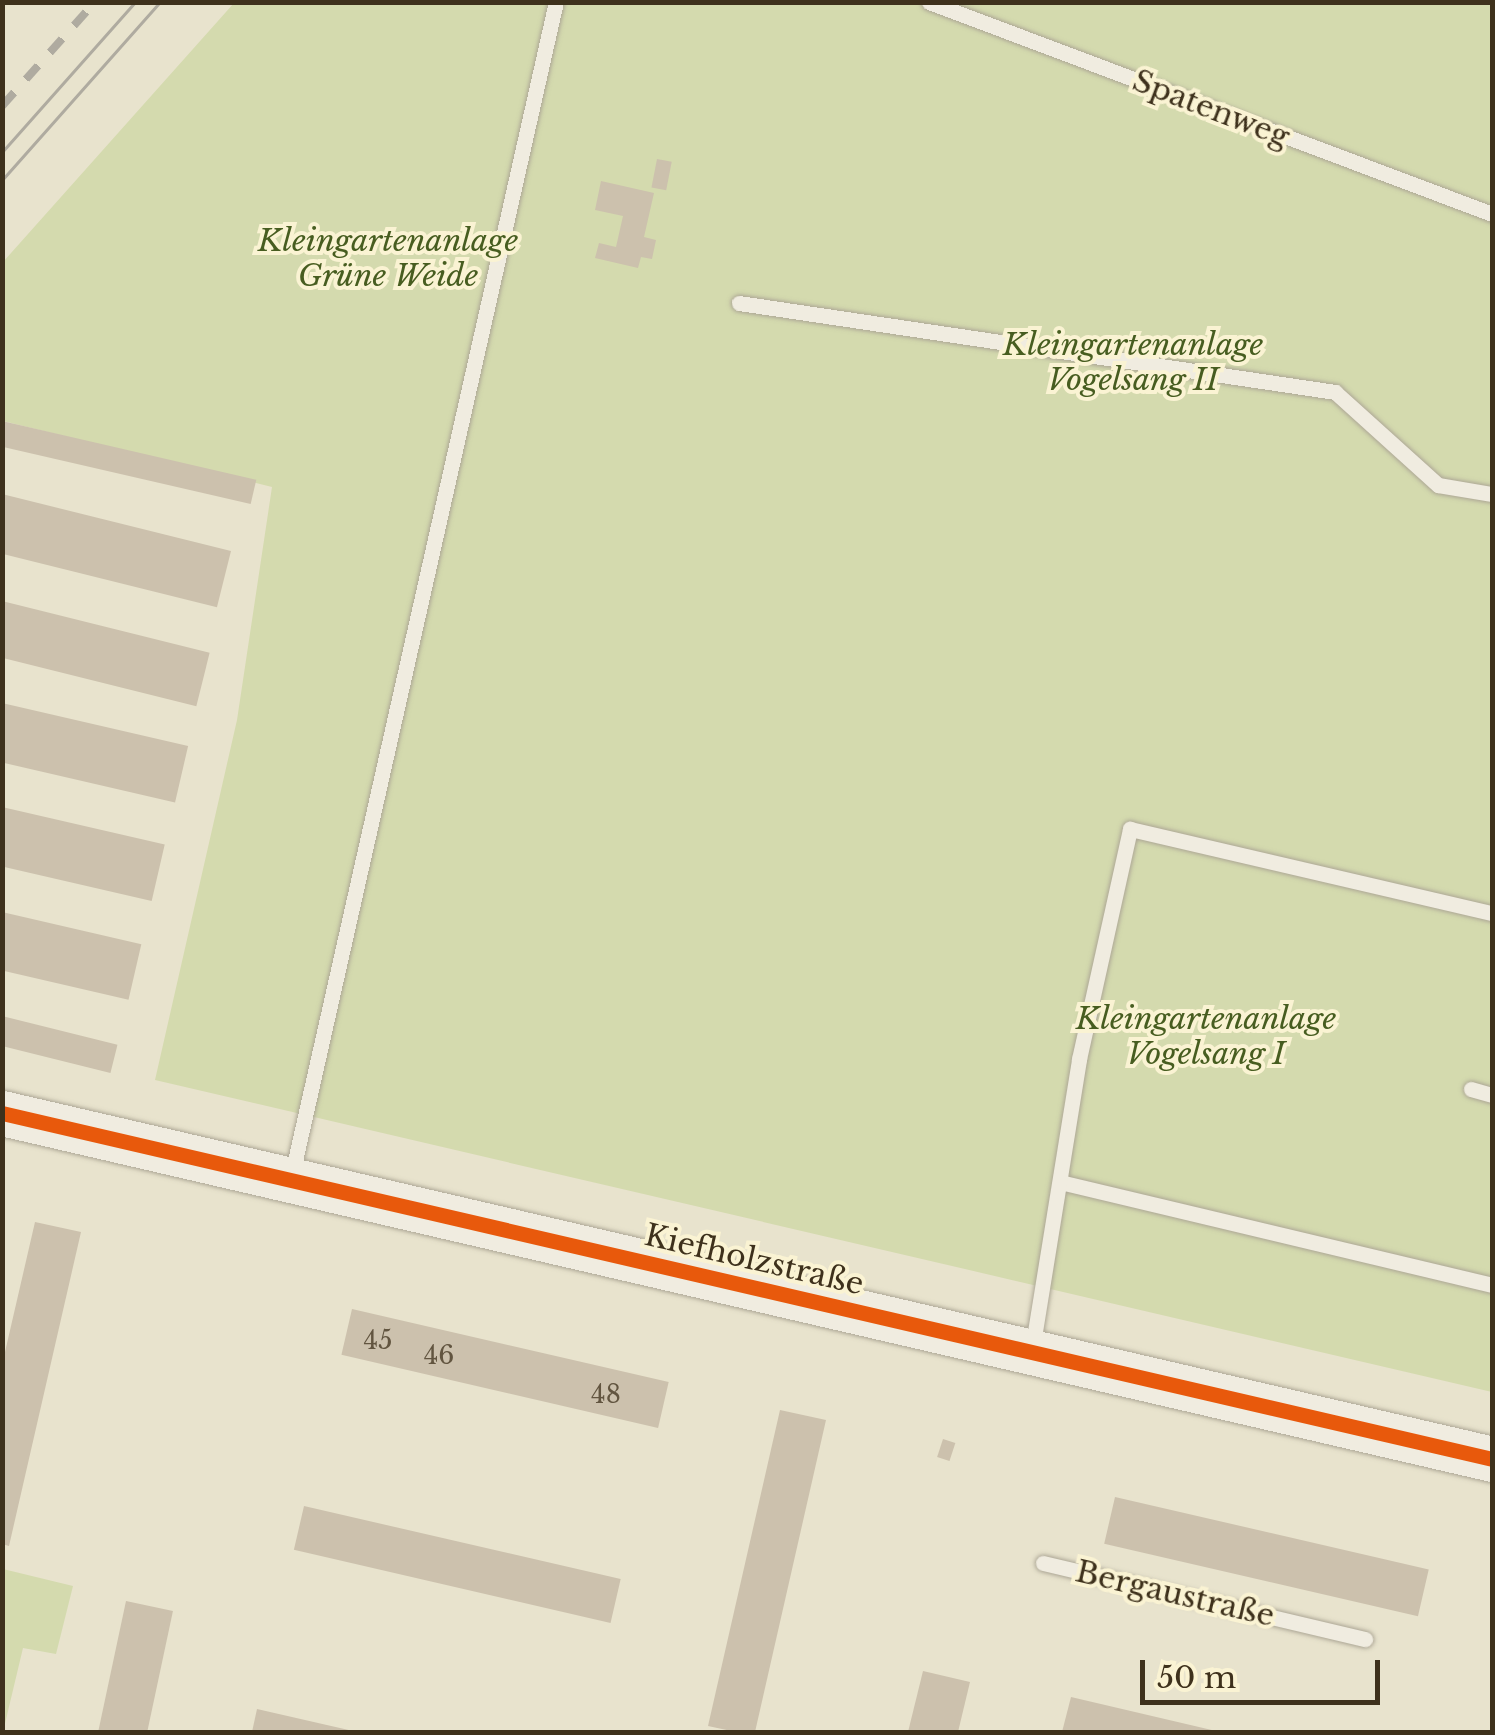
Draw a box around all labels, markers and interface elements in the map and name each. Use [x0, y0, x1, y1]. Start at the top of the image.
street label: Spatenweg [1128, 63, 1294, 155]
park label: Kleingartenanlage Grüne Weide [258, 223, 518, 294]
park label: Kleingartenanlage Vogelsang II [1003, 327, 1263, 398]
park label: Kleingartenanlage Vogelsang I [1076, 1001, 1336, 1072]
street label: Kiefholzstraße [641, 1217, 867, 1303]
house number: 45 [364, 1326, 392, 1356]
house number: 46 [424, 1341, 454, 1371]
house number: 48 [591, 1380, 621, 1410]
street label: Bergaustraße [1072, 1554, 1278, 1634]
scale bar [1145, 1640, 1385, 1702]
text: 50 m [1157, 1659, 1236, 1696]

